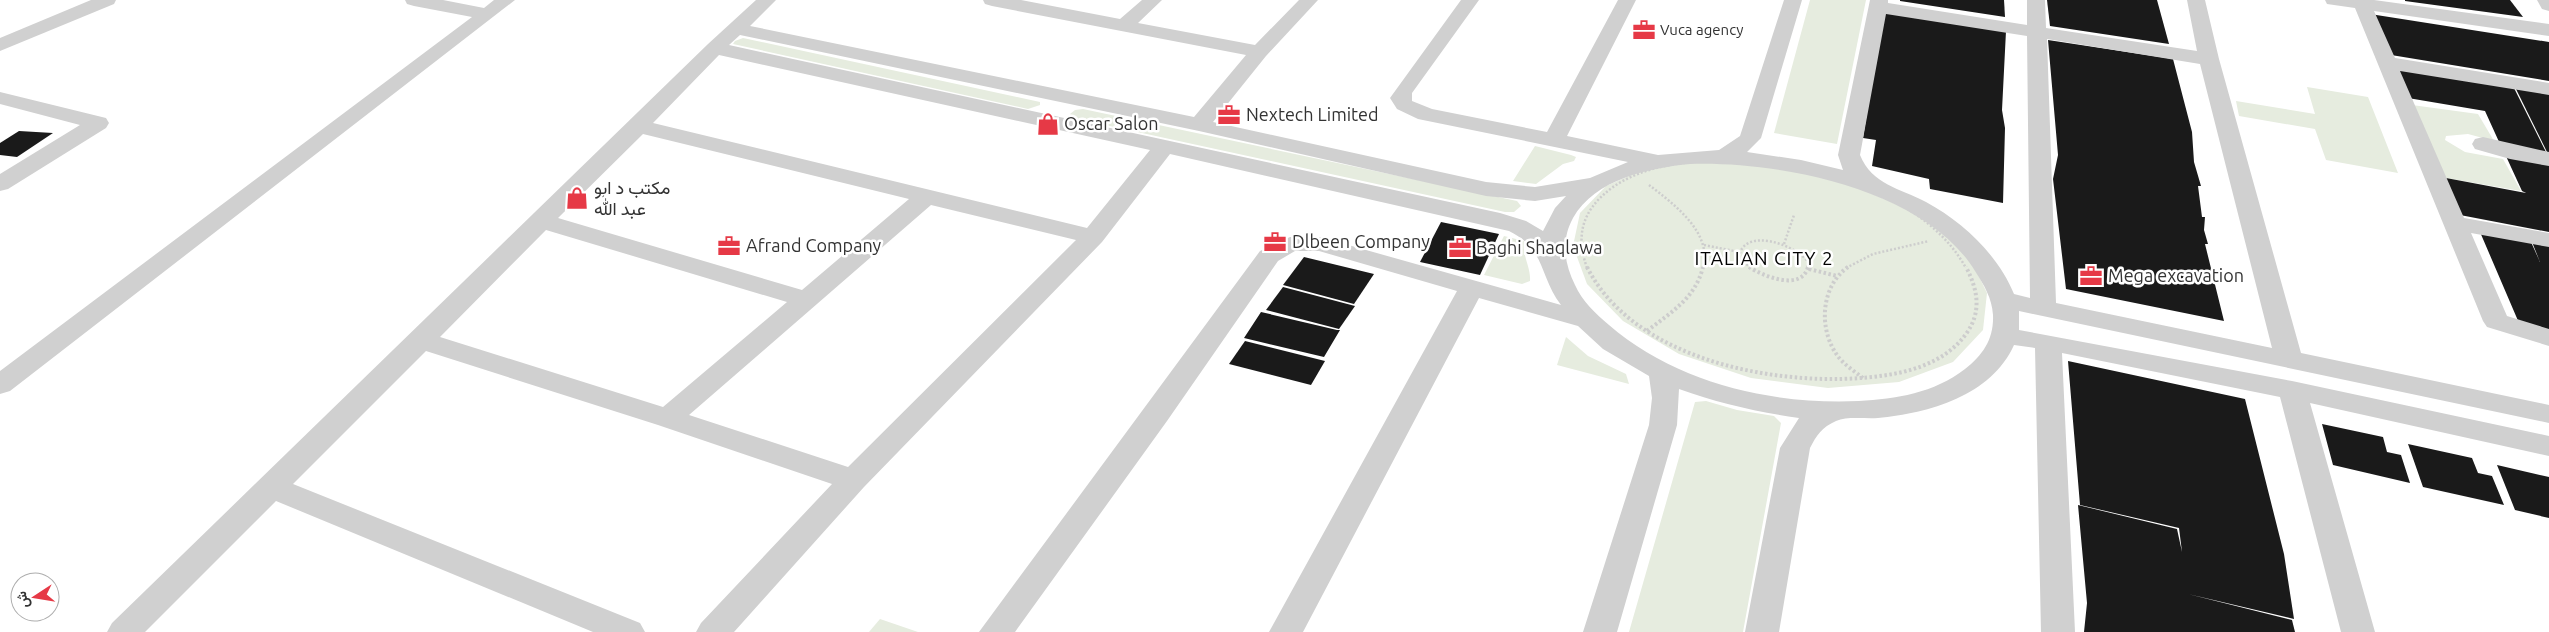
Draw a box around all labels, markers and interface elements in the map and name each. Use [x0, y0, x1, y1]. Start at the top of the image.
office icon: Vuca agency [1631, 17, 1657, 43]
place label: Vuca agency [1660, 21, 1744, 38]
office icon: Nextech Limited [1216, 102, 1242, 128]
place label: Nextech Limited [1246, 104, 1379, 124]
shop icon: Oscar Salon [1035, 111, 1061, 137]
place label: Oscar Salon [1064, 113, 1159, 133]
place label: مكتب د ابو عبد الله [594, 177, 670, 219]
shop icon: مكتب د ابو عبد الله [564, 185, 590, 211]
office icon: Dlbeen Company [1262, 229, 1288, 255]
place label: Dlbeen Company [1292, 231, 1430, 251]
office icon: Afrand Company [716, 233, 742, 259]
place label: Afrand Company [746, 235, 882, 255]
office icon: Baghi Shaqlawa [1447, 235, 1473, 261]
place label: Baghi Shaqlawa [1476, 237, 1603, 257]
district label: ITALIAN CITY 2 [1694, 247, 1834, 269]
office icon: Mega excavation [2078, 263, 2104, 289]
place label: Mega excavation [2108, 265, 2244, 285]
north arrow [10, 572, 60, 622]
text: ش [13, 589, 33, 610]

